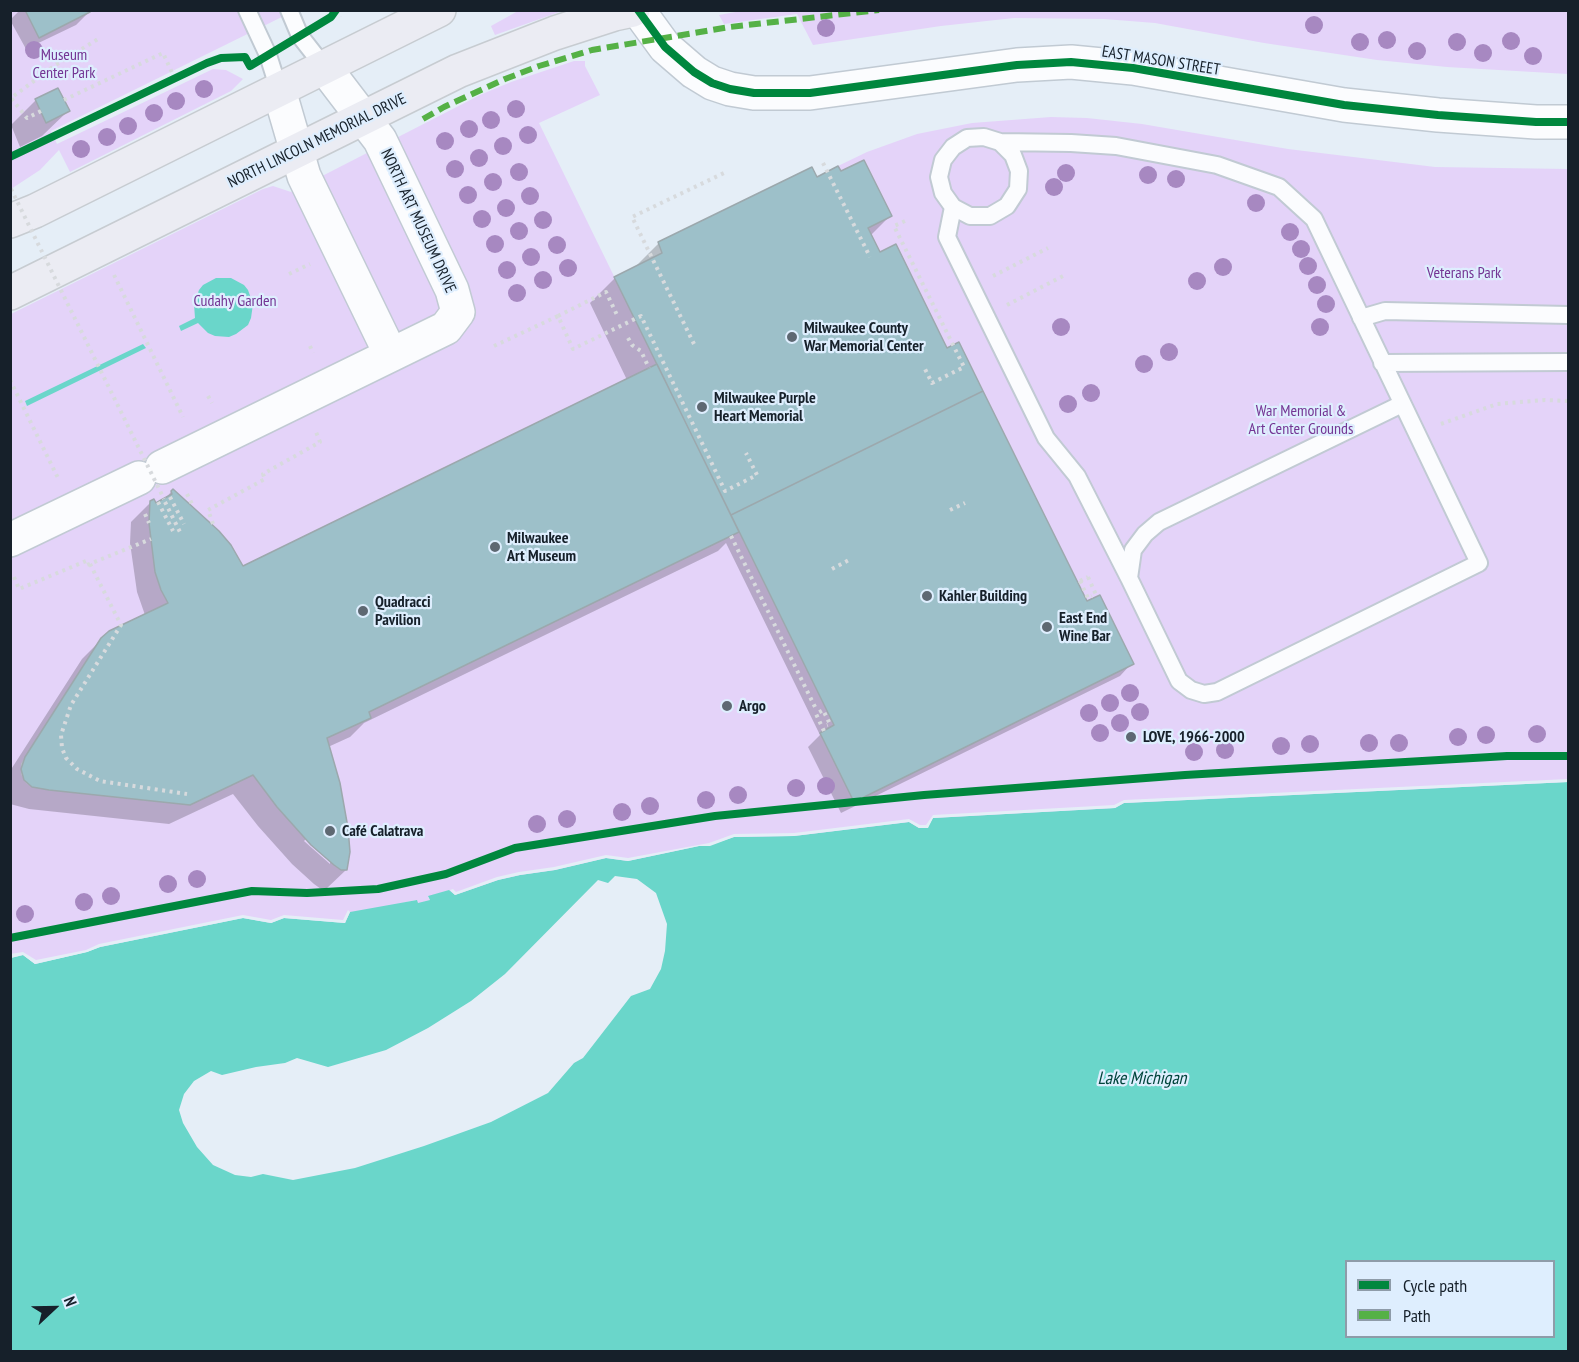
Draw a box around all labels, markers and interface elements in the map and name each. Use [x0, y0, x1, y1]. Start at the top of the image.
street label: EAST MASON STREET [1100, 42, 1222, 80]
park label: Museum Center Park [33, 45, 95, 83]
street label: NORTH LINCOLN MEMORIAL DRIVE [225, 89, 409, 193]
street label: NORTH ART MUSEUM DRIVE [376, 146, 460, 296]
park label: Veterans Park [1427, 263, 1501, 283]
park label: Cudahy Garden [193, 291, 277, 311]
place label: Milwaukee County War Memorial Center [804, 318, 924, 356]
marker: Milwaukee County War Memorial Center [785, 330, 799, 344]
place label: Milwaukee Purple Heart Memorial [714, 388, 816, 426]
marker: Milwaukee Purple Heart Memorial [695, 400, 709, 414]
park label: War Memorial & Art Center Grounds [1249, 401, 1353, 439]
place label: Milwaukee Art Museum [507, 528, 576, 566]
marker: Milwaukee Art Museum [488, 540, 502, 554]
place label: Kahler Building [939, 586, 1027, 606]
marker: Kahler Building [920, 589, 934, 603]
place label: Quadracci Pavilion [375, 592, 431, 630]
marker: Quadracci Pavilion [356, 604, 370, 618]
place label: East End Wine Bar [1059, 608, 1111, 646]
marker: East End Wine Bar [1040, 620, 1054, 634]
place label: Argo [739, 696, 766, 716]
marker: Argo [720, 699, 734, 713]
place label: LOVE, 1966-2000 [1143, 727, 1245, 747]
marker: LOVE, 1966-2000 [1124, 730, 1138, 744]
place label: Café Calatrava [342, 821, 423, 841]
marker: Café Calatrava [323, 824, 337, 838]
water label: Lake Michigan [1098, 1068, 1186, 1090]
legend [1345, 1260, 1555, 1338]
text: Cycle path [1403, 1274, 1467, 1297]
north arrow [24, 1278, 84, 1338]
text: N [60, 1293, 82, 1309]
text: Path [1403, 1304, 1431, 1327]

